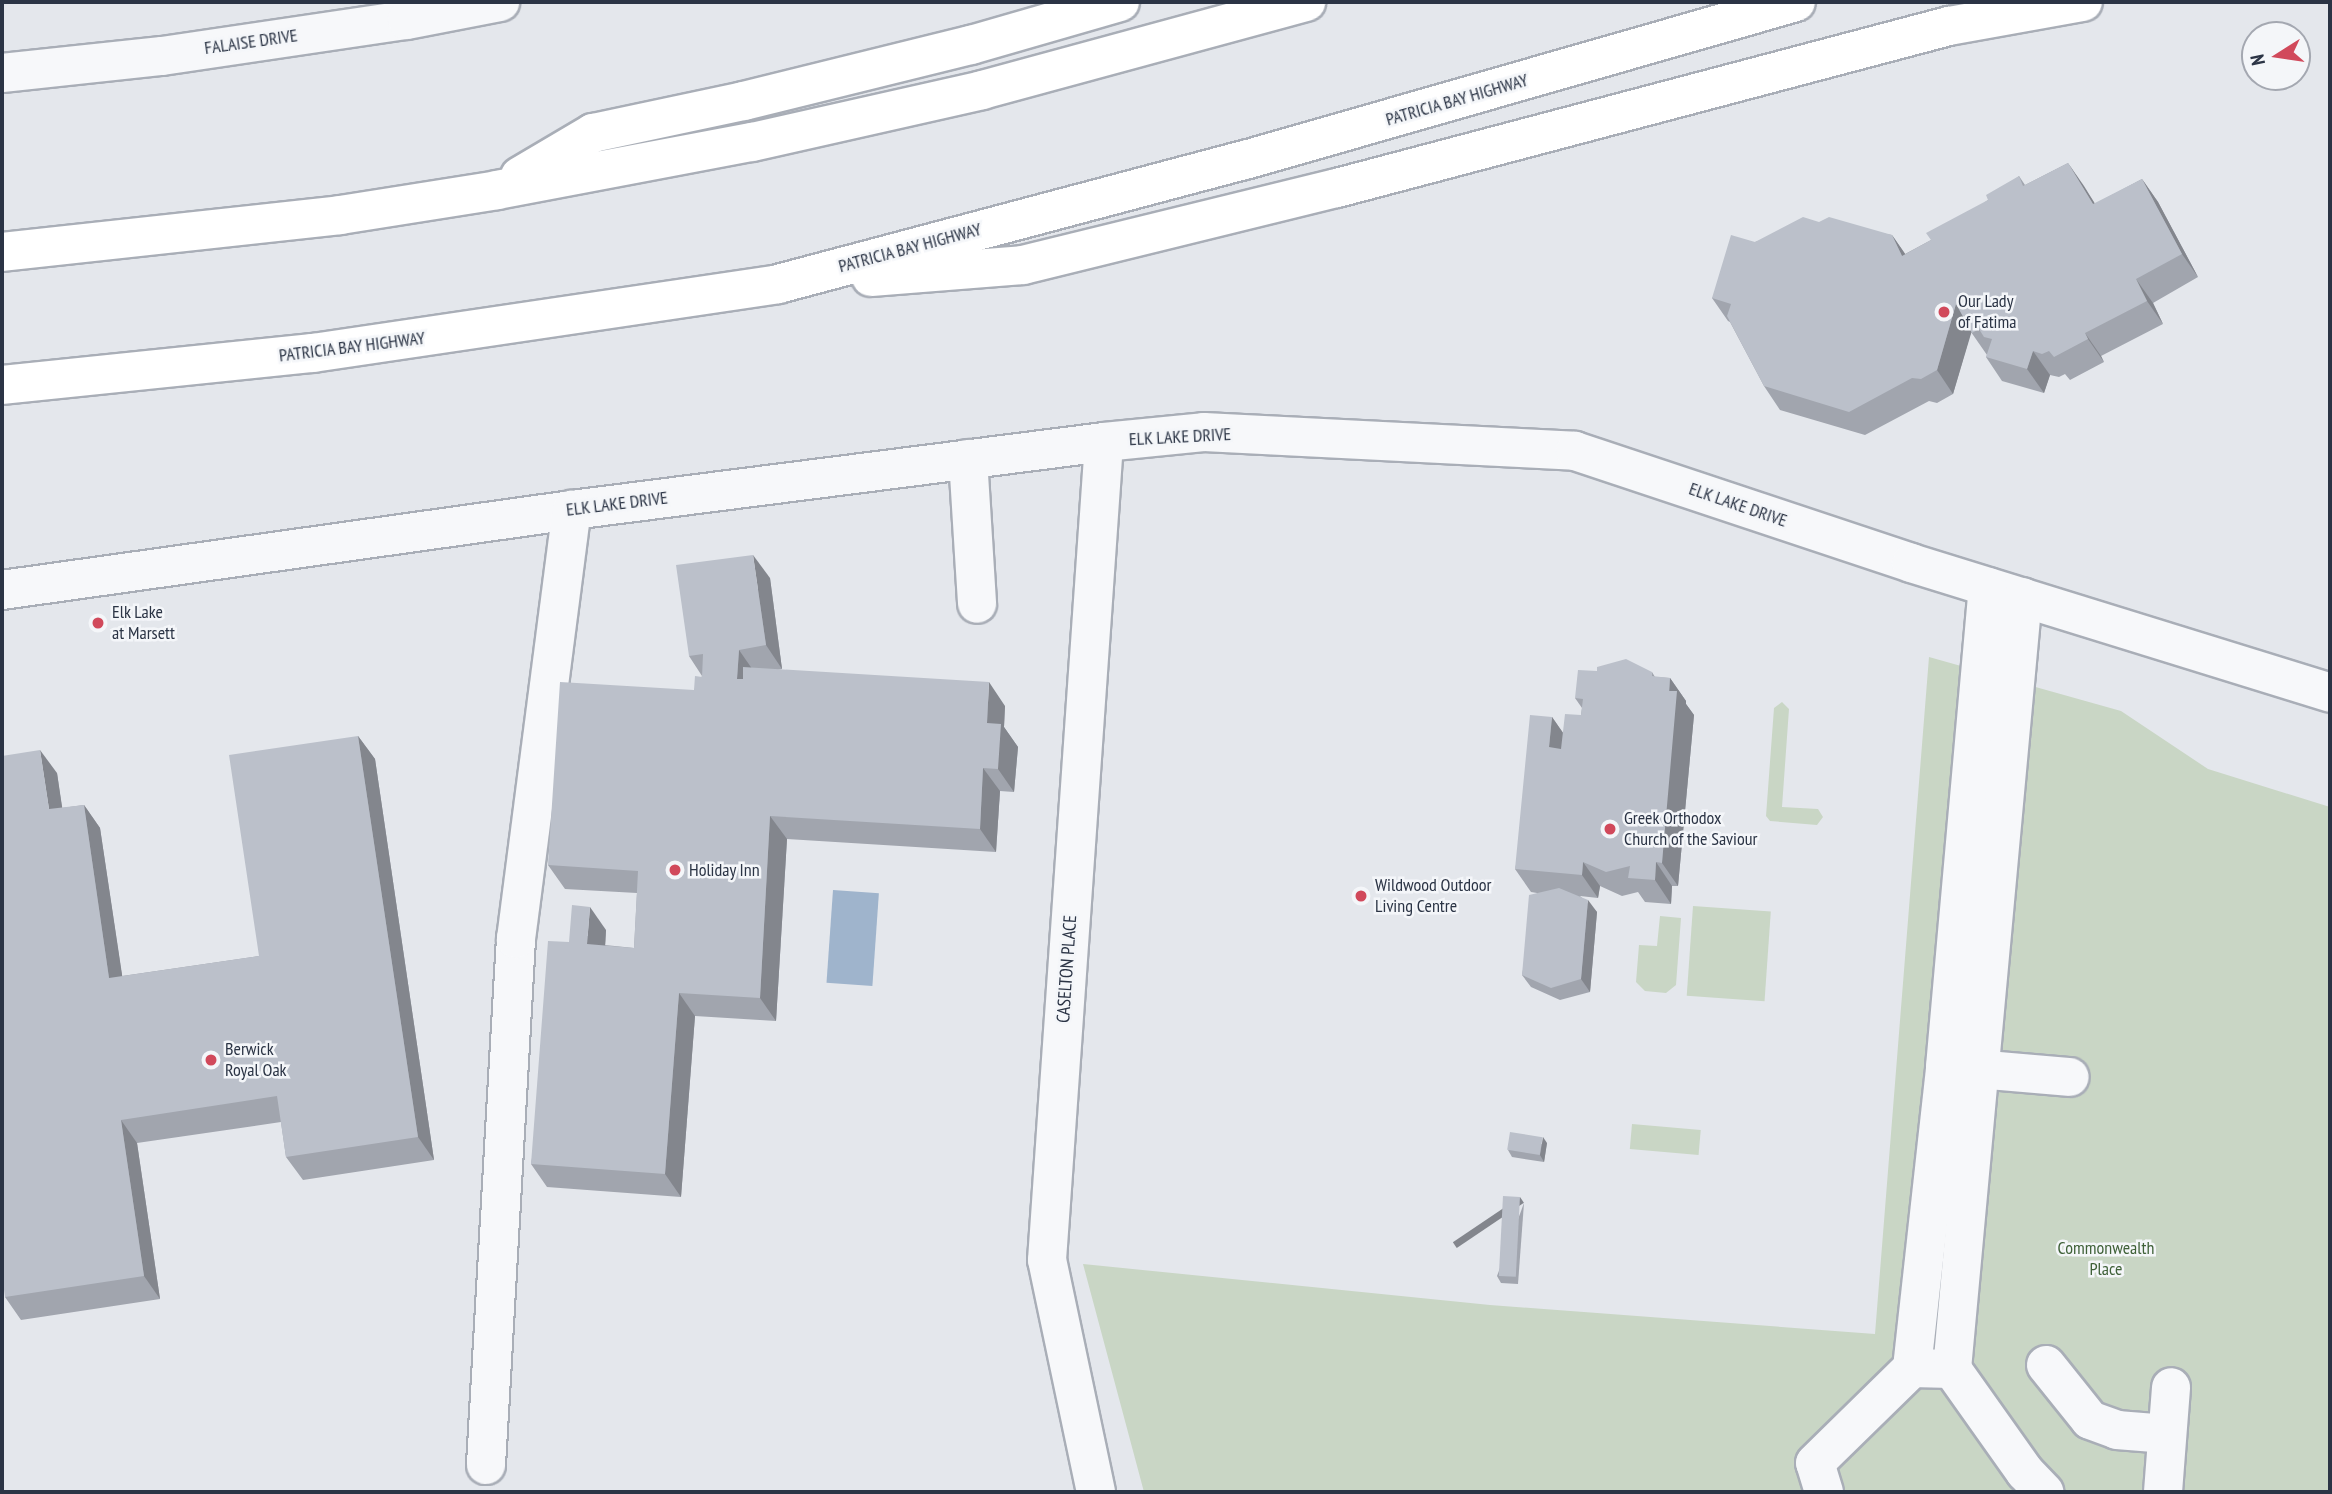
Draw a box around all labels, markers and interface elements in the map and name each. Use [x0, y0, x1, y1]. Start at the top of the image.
north arrow [2241, 21, 2311, 91]
street label: FALAISE DRIVE [203, 25, 299, 59]
text: N [2245, 52, 2270, 67]
street label: PATRICIA BAY HIGHWAY [1383, 69, 1531, 131]
street label: PATRICIA BAY HIGHWAY [836, 218, 984, 278]
place label: Our Lady of Fatima [1958, 291, 2016, 334]
marker: Our Lady of Fatima [1936, 304, 1952, 320]
street label: PATRICIA BAY HIGHWAY [277, 327, 427, 367]
street label: ELK LAKE DRIVE [1128, 424, 1232, 450]
street label: ELK LAKE DRIVE [1686, 478, 1790, 532]
street label: ELK LAKE DRIVE [565, 487, 669, 521]
place label: Elk Lake at Marsett [112, 602, 175, 644]
marker: Elk Lake at Marsett [90, 615, 106, 631]
place label: Greek Orthodox Church of the Saviour [1624, 808, 1758, 850]
marker: Greek Orthodox Church of the Saviour [1602, 821, 1618, 837]
place label: Holiday Inn [689, 859, 760, 881]
marker: Holiday Inn [667, 862, 683, 878]
place label: Wildwood Outdoor Living Centre [1375, 875, 1492, 917]
marker: Wildwood Outdoor Living Centre [1353, 888, 1369, 904]
street label: CASELTON PLACE [1052, 914, 1082, 1024]
place label: Berwick Royal Oak [225, 1039, 287, 1082]
marker: Berwick Royal Oak [203, 1052, 219, 1068]
park label: Commonwealth Place [2058, 1238, 2154, 1280]

